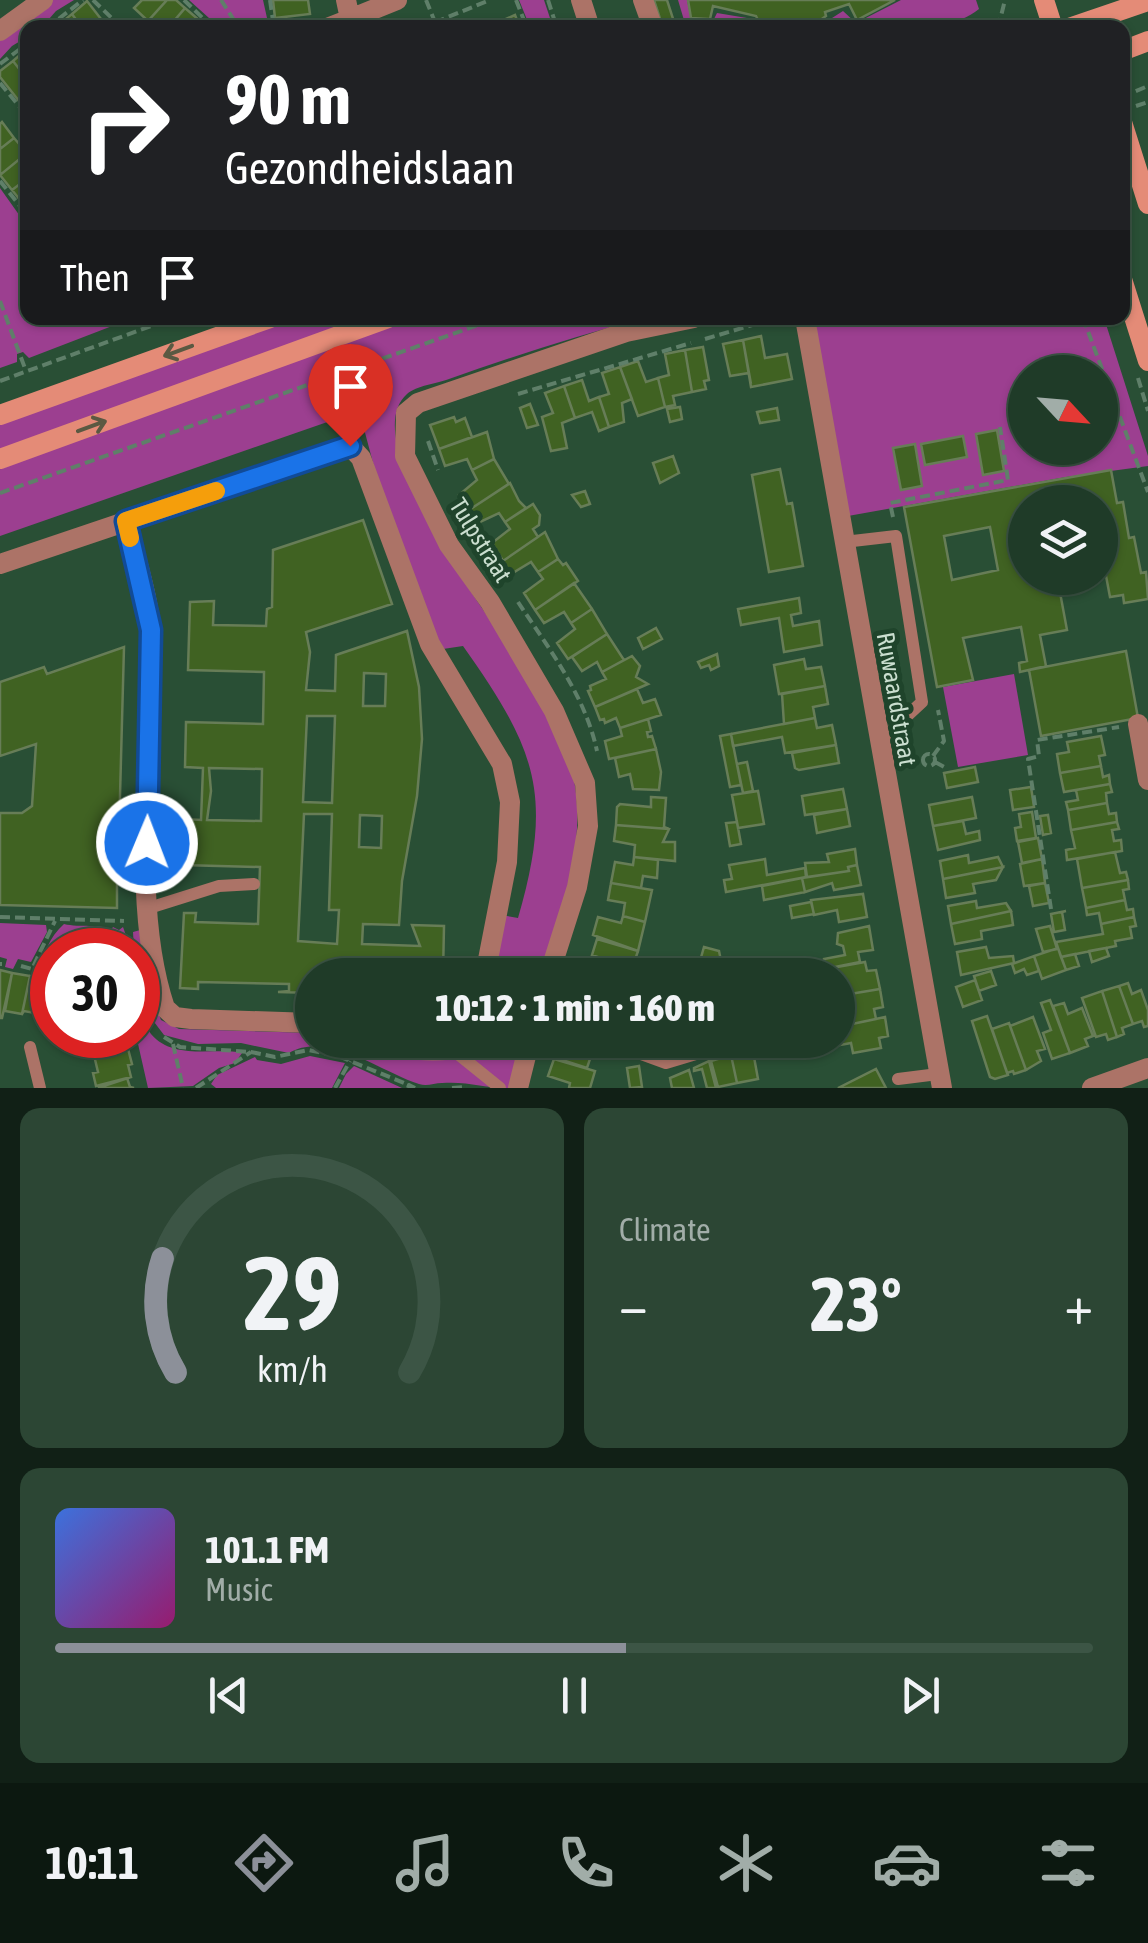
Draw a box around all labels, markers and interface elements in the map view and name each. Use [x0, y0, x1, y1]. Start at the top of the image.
text: 90 m [225, 59, 351, 139]
icon: right [60, 60, 190, 190]
text: Gezondheidslaan [225, 142, 515, 194]
icon: arrive [150, 250, 205, 305]
text: Then [60, 256, 130, 299]
one-way arrow [164, 343, 195, 361]
pin [308, 344, 393, 447]
north arrow [1008, 355, 1118, 465]
map controls [1008, 355, 1118, 595]
icon: arrive [323, 359, 378, 414]
one-way arrow [75, 416, 106, 434]
button: layers [1008, 485, 1118, 595]
street label: Tulpstraat [444, 493, 518, 587]
street label: Ruwaardstraat [871, 630, 923, 768]
position arrow [95, 791, 199, 895]
speed limit sign: 30 [30, 928, 160, 1058]
text: 10:12 · 1 min · 160 m [435, 986, 715, 1029]
text: Climate [619, 1211, 711, 1248]
text: 29 [243, 1233, 341, 1352]
text: 23° [810, 1261, 902, 1347]
text: − [619, 1273, 648, 1336]
text: + [1064, 1273, 1093, 1336]
text: km/h [257, 1349, 327, 1390]
text: 101.1 FM [205, 1528, 329, 1571]
text: Music [205, 1571, 272, 1608]
icon: previous [201, 1668, 256, 1723]
icon: pause [547, 1668, 602, 1723]
icon: next [893, 1668, 948, 1723]
icon: directions [229, 1828, 299, 1898]
icon: music [390, 1828, 460, 1898]
icon: phone [551, 1828, 621, 1898]
icon: climate [711, 1828, 781, 1898]
icon: car [872, 1828, 942, 1898]
icon: filters [1033, 1828, 1103, 1898]
text: 10:11 [45, 1837, 139, 1889]

